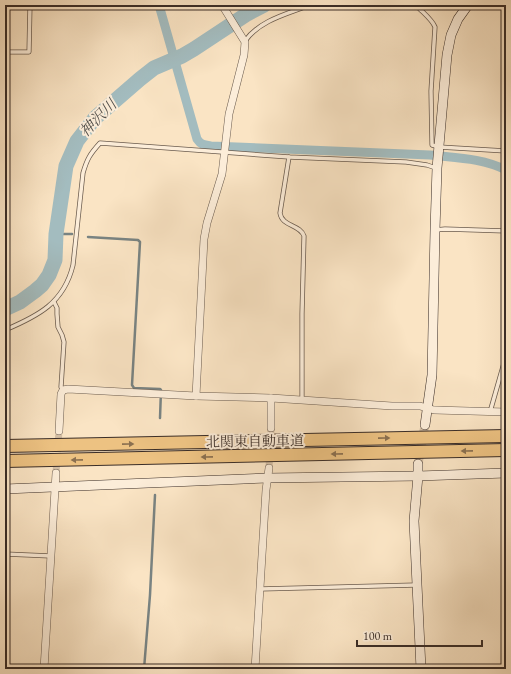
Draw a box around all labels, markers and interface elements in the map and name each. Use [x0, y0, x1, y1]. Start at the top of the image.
water label: 神沢川 [75, 94, 122, 140]
street label: 北関東自動車道 [206, 431, 304, 451]
one-way arrow [378, 435, 391, 441]
one-way arrow [122, 441, 135, 447]
one-way arrow [460, 448, 473, 454]
one-way arrow [330, 451, 343, 457]
one-way arrow [201, 453, 213, 460]
one-way arrow [71, 456, 83, 463]
scale bar [357, 622, 482, 648]
text: 100 m [363, 628, 393, 644]

